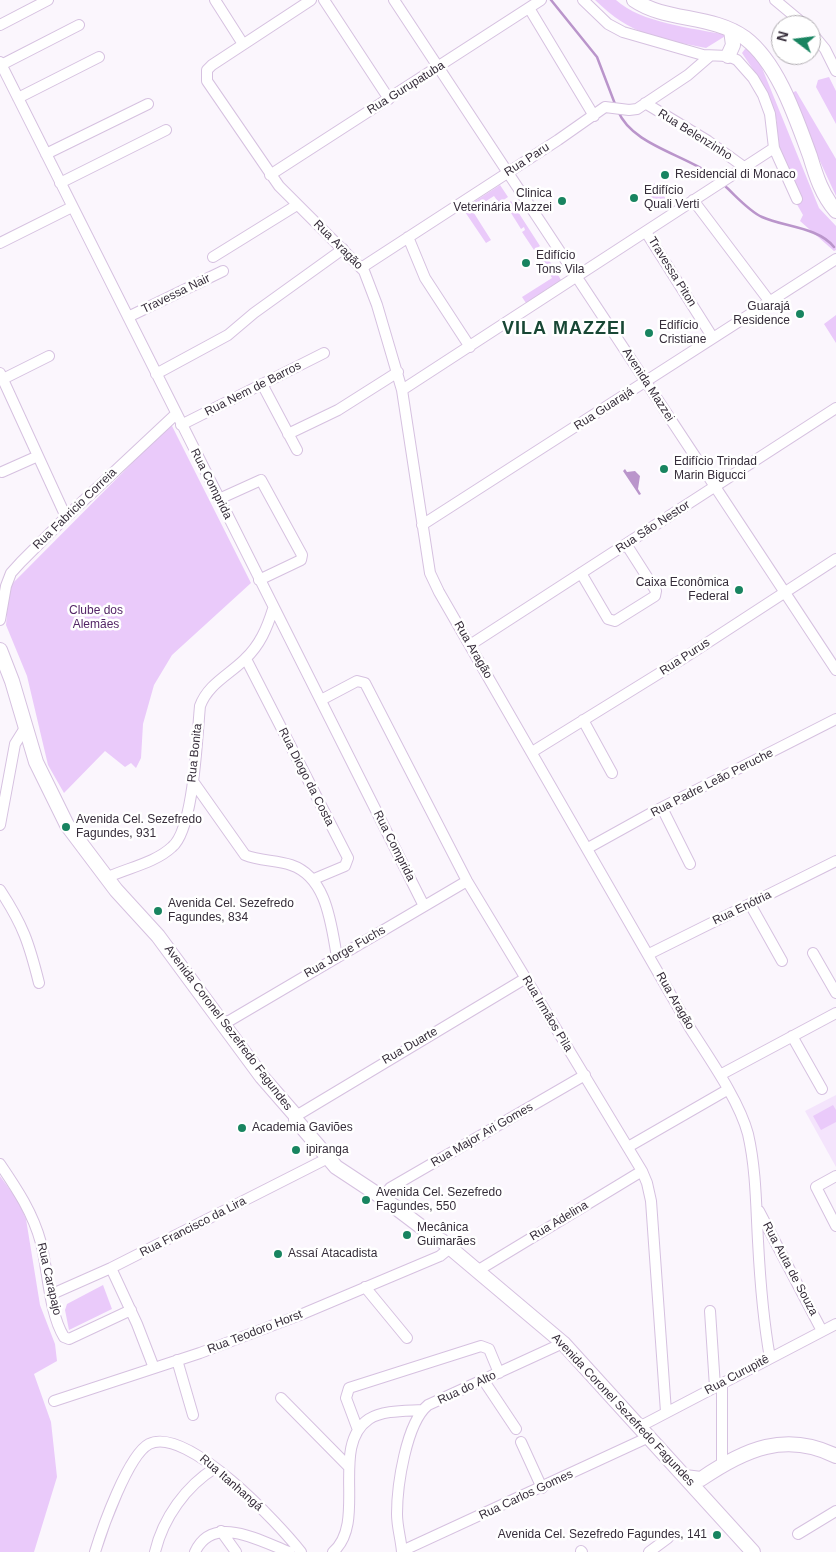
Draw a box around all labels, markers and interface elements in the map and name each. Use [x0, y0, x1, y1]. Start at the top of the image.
north arrow [771, 15, 821, 65]
text: N [773, 29, 792, 43]
street label: Rua Gurupatuba [365, 58, 447, 118]
street label: Rua Belenzinho [655, 106, 735, 164]
street label: Rua Paru [502, 140, 552, 180]
place label: Residencial di Monaco [675, 168, 796, 182]
marker: Residencial di Monaco [659, 169, 671, 181]
place label: Edifício Quali Verti [644, 184, 699, 212]
place label: Clinica Veterinária Mazzei [453, 187, 552, 215]
marker: Edifício Quali Verti [628, 192, 640, 204]
marker: Clinica Veterinária Mazzei [556, 195, 568, 207]
street label: Rua Aragão [310, 217, 366, 273]
street label: Travessa Piton [645, 234, 699, 310]
place label: Edifício Tons Vila [536, 249, 584, 277]
marker: Edifício Tons Vila [520, 257, 532, 269]
street label: Travessa Nair [139, 271, 213, 317]
place label: Guarajá Residence [733, 300, 790, 328]
marker: Guarajá Residence [794, 308, 806, 320]
district label: VILA MAZZEI [501, 318, 627, 340]
place label: Edifício Cristiane [659, 319, 706, 347]
marker: Edifício Cristiane [643, 327, 655, 339]
street label: Avenida Mazzei [619, 346, 677, 424]
street label: Rua Nem de Barros [202, 359, 304, 419]
street label: Rua Guarajá [572, 384, 636, 434]
street label: Rua Comprida [187, 446, 235, 522]
place label: Edifício Trindad Marin Bigucci [674, 455, 757, 483]
marker: Edifício Trindad Marin Bigucci [658, 463, 670, 475]
street label: Rua Fabricio Correia [30, 465, 120, 553]
street label: Rua São Nestor [613, 498, 693, 556]
place label: Caixa Econômica Federal [636, 576, 729, 604]
marker: Caixa Econômica Federal [733, 584, 745, 596]
park label: Clube dos Alemães [69, 604, 123, 632]
street label: Rua Aragão [451, 619, 495, 681]
street label: Rua Purus [657, 636, 713, 678]
street label: Rua Bonita [185, 723, 205, 783]
street label: Rua Diogo da Costa [275, 726, 337, 828]
street label: Rua Padre Leão Peruche [648, 746, 776, 820]
street label: Rua Comprida [370, 808, 418, 884]
place label: Avenida Cel. Sezefredo Fagundes, 931 [76, 813, 202, 841]
marker: Avenida Cel. Sezefredo Fagundes, 931 [60, 821, 72, 833]
street label: Rua Enótria [710, 888, 774, 928]
place label: Avenida Cel. Sezefredo Fagundes, 834 [168, 897, 294, 925]
marker: Avenida Cel. Sezefredo Fagundes, 834 [152, 905, 164, 917]
street label: Rua Jorge Fuchs [302, 923, 388, 981]
street label: Avenida Coronel Sezefredo Fagundes [161, 943, 295, 1113]
street label: Rua Aragão [653, 970, 697, 1032]
street label: Rua Irmãos Pìla [519, 973, 575, 1055]
street label: Rua Duarte [380, 1024, 440, 1068]
street label: Rua Major Ari Gomes [428, 1100, 536, 1170]
place label: Academia Gaviões [252, 1121, 353, 1135]
marker: Academia Gaviões [236, 1122, 248, 1134]
place label: ipiranga [306, 1143, 349, 1157]
marker: ipiranga [290, 1144, 302, 1156]
place label: Avenida Cel. Sezefredo Fagundes, 550 [376, 1186, 502, 1214]
street label: Rua Francisco da Lira [137, 1194, 249, 1260]
marker: Avenida Cel. Sezefredo Fagundes, 550 [360, 1194, 372, 1206]
street label: Rua Adelina [527, 1198, 591, 1244]
street label: Rua Auta de Souza [759, 1220, 821, 1318]
place label: Mecânica Guimarães [417, 1221, 476, 1249]
marker: Mecânica Guimarães [401, 1229, 413, 1241]
street label: Rua Carapajo [34, 1241, 64, 1317]
place label: Assaí Atacadista [288, 1247, 377, 1261]
marker: Assaí Atacadista [272, 1248, 284, 1260]
street label: Rua Teodoro Horst [205, 1307, 305, 1357]
street label: Avenida Coronel Sezefredo Fagundes [548, 1331, 698, 1489]
street label: Rua Curupitê [702, 1352, 772, 1398]
street label: Rua do Alto [436, 1368, 498, 1408]
street label: Rua Itanhangá [197, 1452, 265, 1514]
street label: Rua Carlos Gomes [477, 1467, 575, 1523]
place label: Avenida Cel. Sezefredo Fagundes, 141 [498, 1528, 707, 1542]
marker: Avenida Cel. Sezefredo Fagundes, 141 [711, 1529, 723, 1541]

